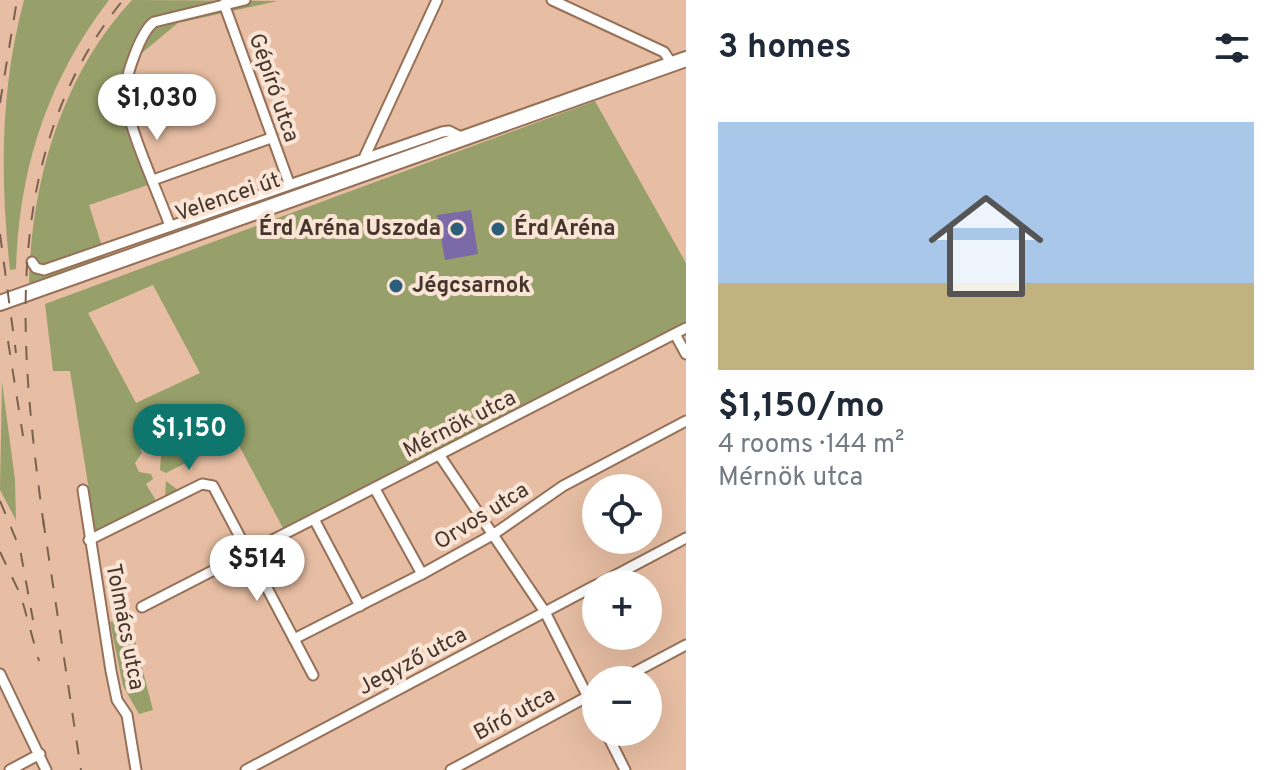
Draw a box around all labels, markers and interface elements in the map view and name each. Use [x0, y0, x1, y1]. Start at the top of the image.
icon: filters [1210, 26, 1254, 70]
text: 3 homes [718, 27, 851, 70]
street label: Gépíró utca [242, 30, 304, 146]
pin: $1,030 [92, 74, 222, 142]
text: $1,030 [116, 83, 198, 116]
street label: Velencei út [172, 167, 284, 229]
icon: home [914, 174, 1058, 318]
place label: Érd Aréna Uszoda [259, 214, 441, 243]
place label: Érd Aréna [514, 214, 615, 243]
marker: Érd Aréna Uszoda [448, 220, 466, 238]
marker: Érd Aréna [489, 220, 507, 238]
place label: Jégcsarnok [412, 273, 531, 300]
marker: Jégcsarnok [387, 277, 405, 295]
street label: Mérnök utca [399, 385, 521, 465]
text: $1,150/mo [718, 386, 885, 429]
pin: $1,150 [124, 404, 254, 472]
text: $1,150 [151, 413, 227, 446]
text: 4 rooms · 144 m² [718, 429, 904, 462]
text: Mérnök utca [718, 462, 863, 495]
map controls [582, 474, 662, 746]
button: locate [582, 474, 662, 554]
street label: Orvos utca [430, 477, 534, 557]
pin: $514 [210, 535, 304, 603]
text: $514 [228, 544, 286, 577]
street label: Tolmács utca [99, 562, 149, 692]
button: + [582, 570, 662, 650]
street label: Jegyző utca [354, 622, 472, 702]
button: − [582, 666, 662, 746]
street label: Bíró utca [470, 682, 560, 748]

